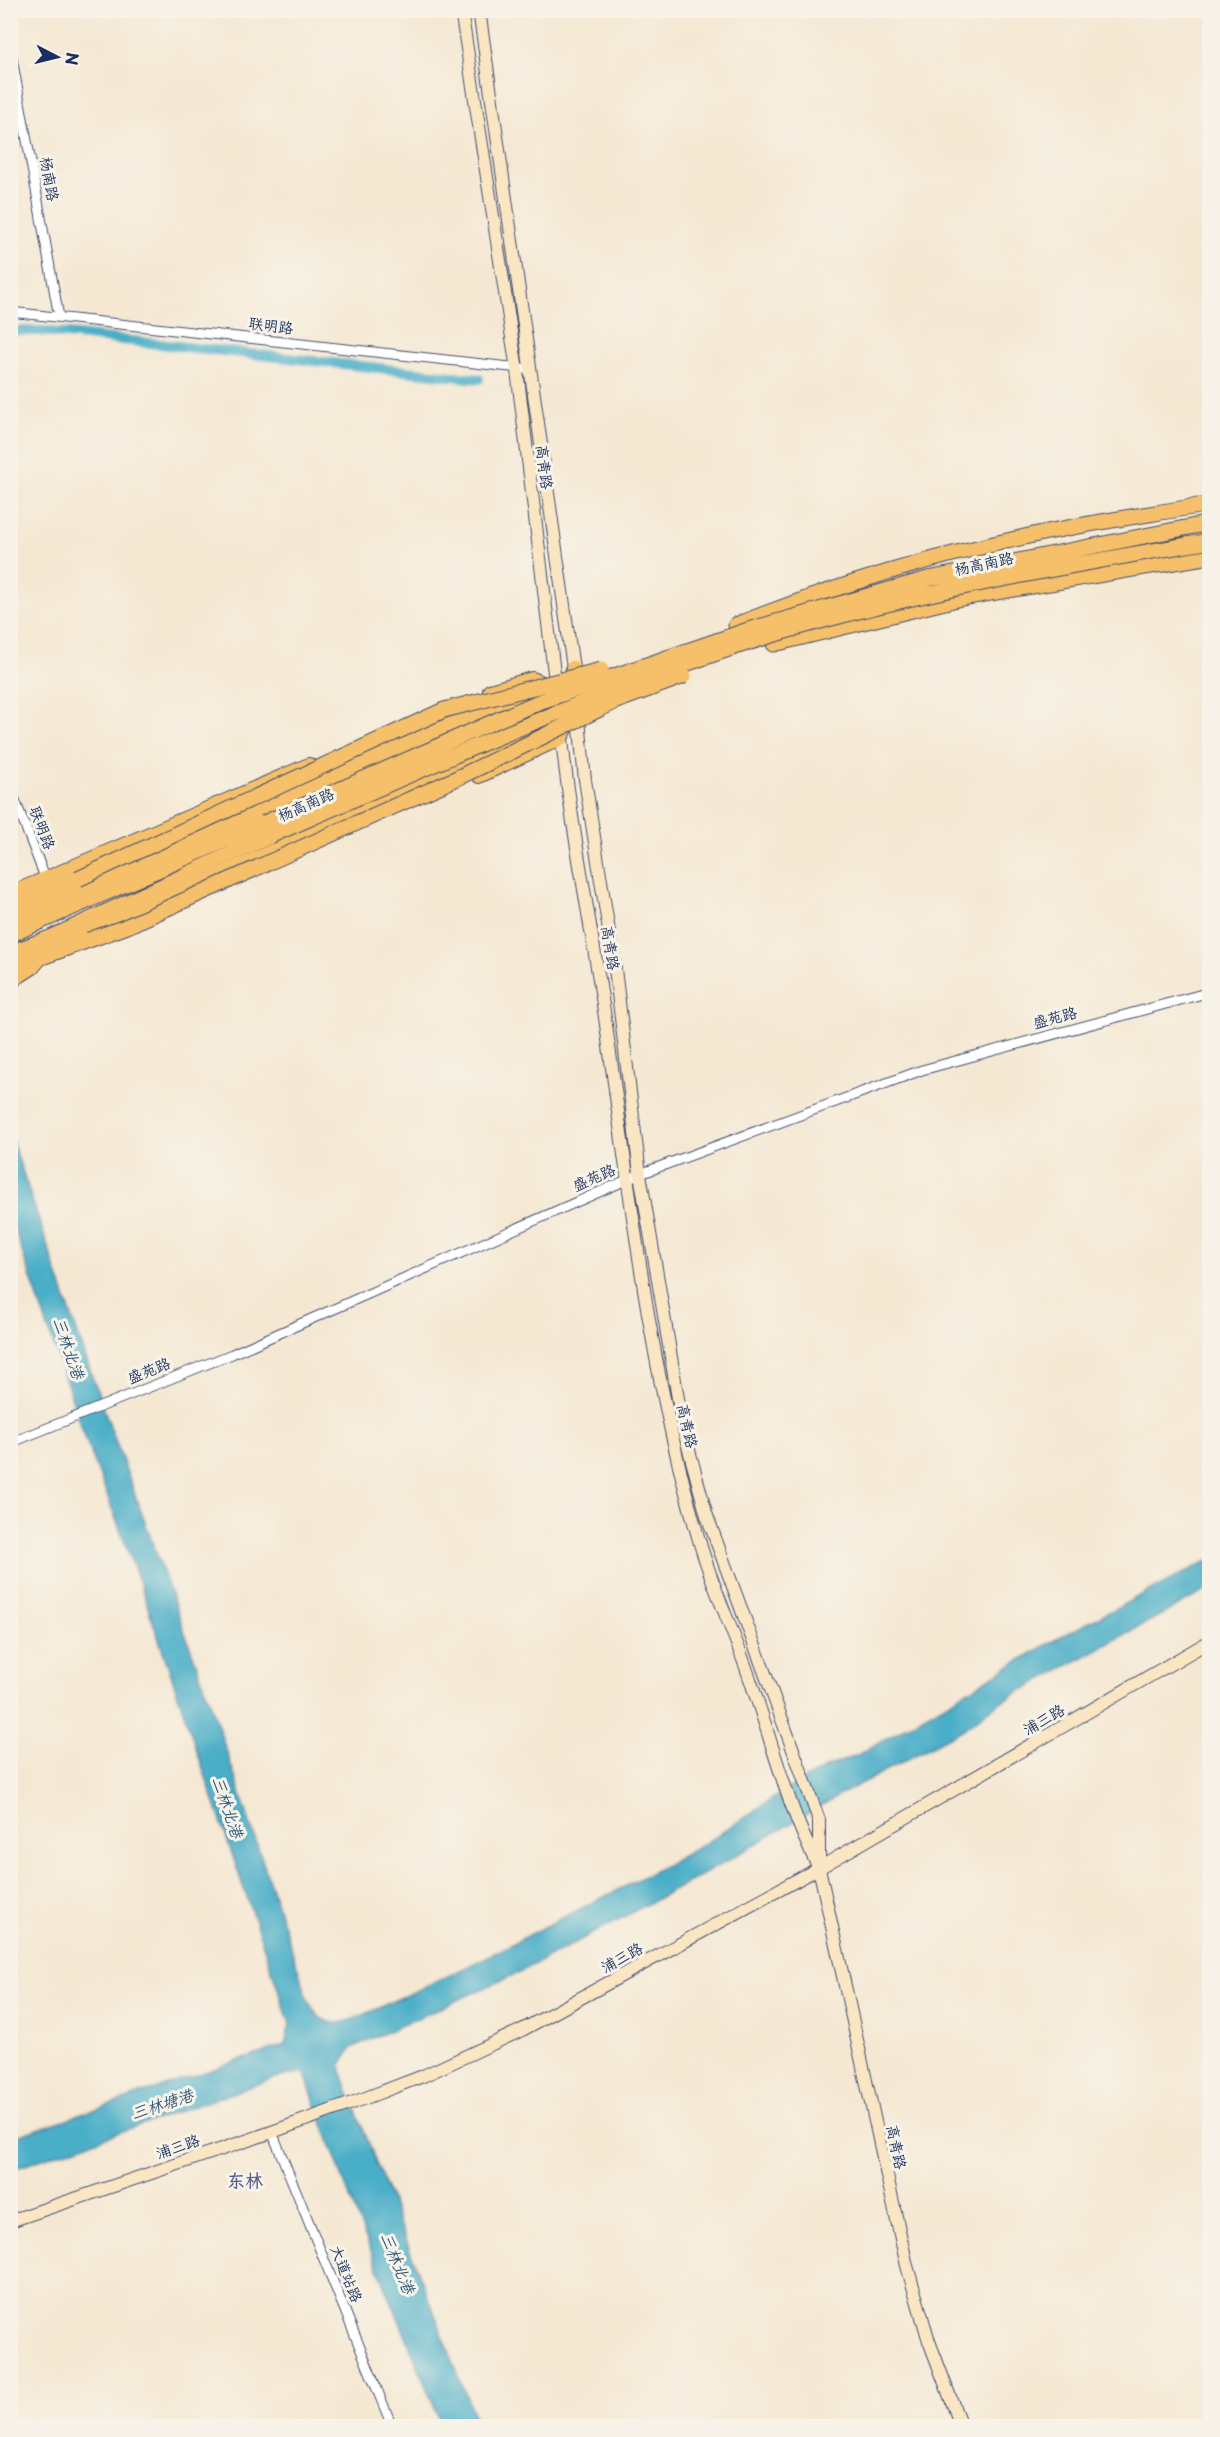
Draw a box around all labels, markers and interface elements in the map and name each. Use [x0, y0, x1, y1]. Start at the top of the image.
north arrow [27, 27, 87, 87]
text: N [60, 51, 86, 67]
street label: 杨南路 [35, 155, 66, 203]
street label: 联明路 [247, 310, 295, 339]
street label: 高青路 [531, 443, 560, 491]
street label: 杨高南路 [952, 545, 1015, 580]
street label: 杨高南路 [273, 781, 337, 826]
street label: 联明路 [25, 802, 62, 853]
street label: 高青路 [597, 924, 626, 972]
street label: 盛苑路 [1030, 1000, 1079, 1033]
street label: 盛苑路 [568, 1157, 619, 1196]
water label: 三林北港 [48, 1314, 92, 1384]
street label: 盛苑路 [123, 1351, 174, 1389]
street label: 高青路 [672, 1401, 705, 1450]
street label: 浦三路 [1018, 1697, 1068, 1740]
water label: 三林北港 [207, 1773, 251, 1843]
street label: 浦三路 [596, 1936, 647, 1978]
water label: 三林塘港 [128, 2081, 198, 2124]
street label: 高青路 [882, 2122, 913, 2171]
street label: 浦三路 [152, 2127, 203, 2164]
district label: 东林 [227, 2166, 263, 2193]
water label: 三林北港 [376, 2228, 423, 2299]
street label: 大道站路 [325, 2241, 369, 2306]

